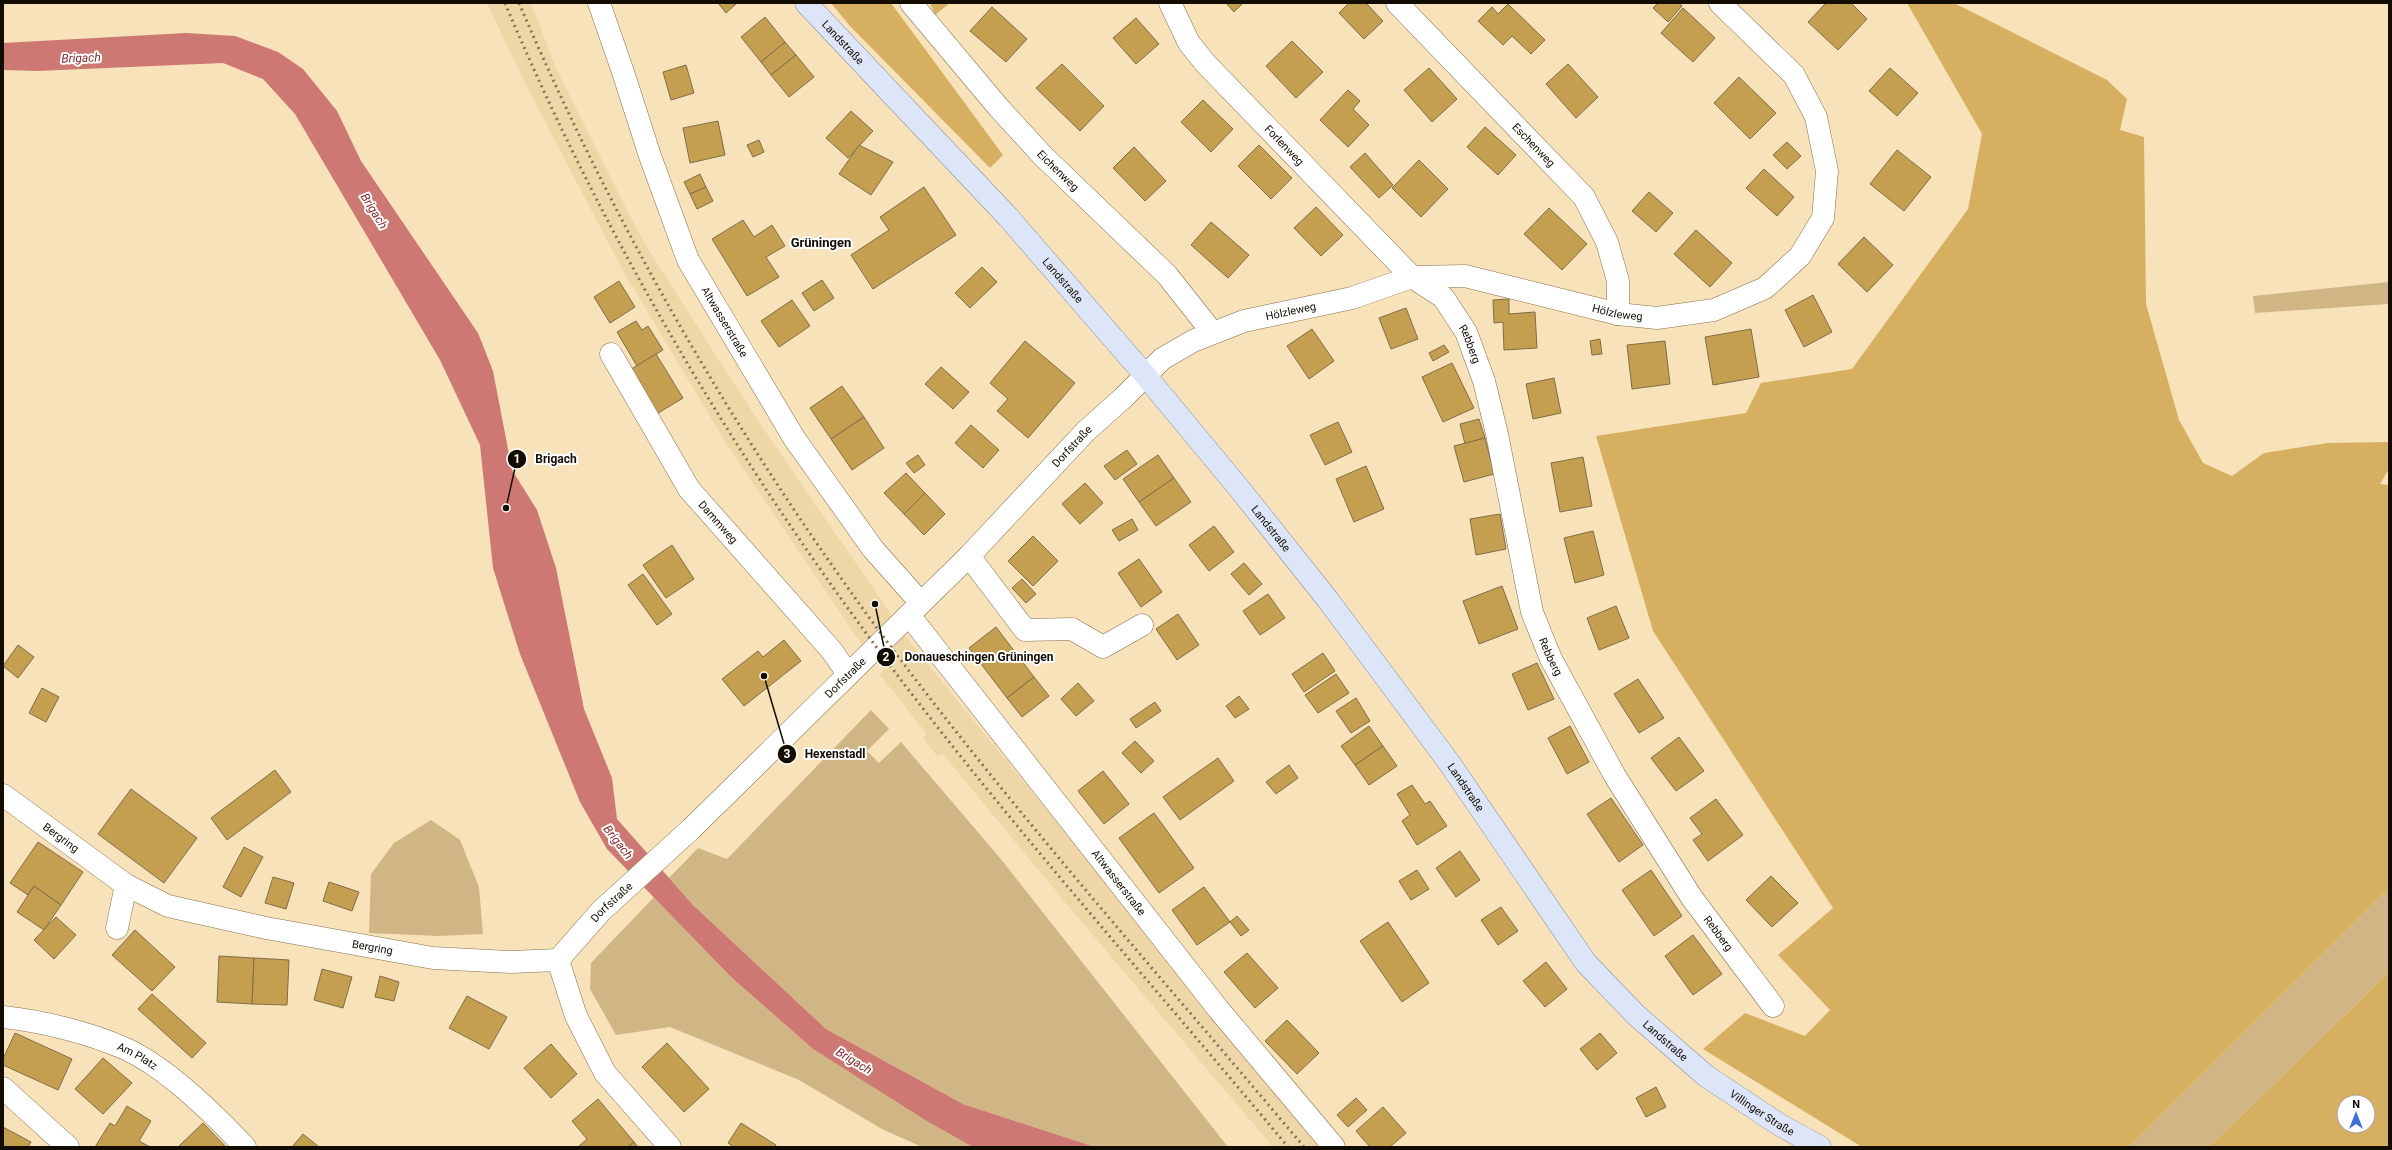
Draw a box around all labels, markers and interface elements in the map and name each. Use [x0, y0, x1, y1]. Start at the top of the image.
street label: Landstraße [819, 18, 867, 67]
water label: Brigach [61, 50, 101, 66]
street label: Eschenweg [1510, 120, 1558, 170]
street label: Forlenweg [1262, 122, 1307, 168]
street label: Eichenweg [1034, 147, 1082, 194]
water label: Brigach [358, 191, 390, 231]
district label: Grüningen [791, 235, 851, 250]
street label: Landstraße [1040, 255, 1086, 306]
street label: Altwasserstraße [699, 284, 751, 360]
street label: Hölzleweg [1264, 299, 1317, 323]
street label: Hölzleweg [1591, 301, 1643, 323]
street label: Rebberg [1456, 322, 1483, 365]
street label: Dorfstraße [1049, 422, 1094, 470]
callout: Brigach [507, 447, 585, 471]
text: 1 [514, 452, 520, 466]
text: Brigach [535, 452, 577, 466]
street label: Dammweg [696, 498, 741, 546]
street label: Landstraße [1249, 503, 1293, 554]
street label: Rebberg [1537, 636, 1565, 678]
callout: Donaueschingen Grüningen [876, 645, 1061, 669]
text: 2 [883, 650, 890, 664]
text: Donaueschingen Grüningen [905, 650, 1054, 664]
street label: Dorfstraße [822, 655, 868, 701]
callout: Hexenstadl [777, 742, 873, 766]
text: 3 [784, 747, 791, 761]
text: Hexenstadl [805, 747, 865, 761]
street label: Landstraße [1445, 761, 1487, 814]
street label: Bergring [41, 820, 82, 855]
water label: Brigach [600, 822, 636, 862]
street label: Altwasserstraße [1089, 847, 1149, 918]
street label: Dorfstraße [588, 879, 635, 925]
street label: Rebberg [1701, 913, 1736, 953]
street label: Bergring [351, 937, 394, 957]
street label: Landstraße [1640, 1018, 1691, 1064]
street label: Am Platz [116, 1040, 161, 1073]
water label: Brigach [834, 1045, 874, 1077]
street label: Villinger Straße [1727, 1087, 1797, 1138]
north arrow [2336, 1094, 2376, 1134]
text: N [2352, 1098, 2360, 1111]

